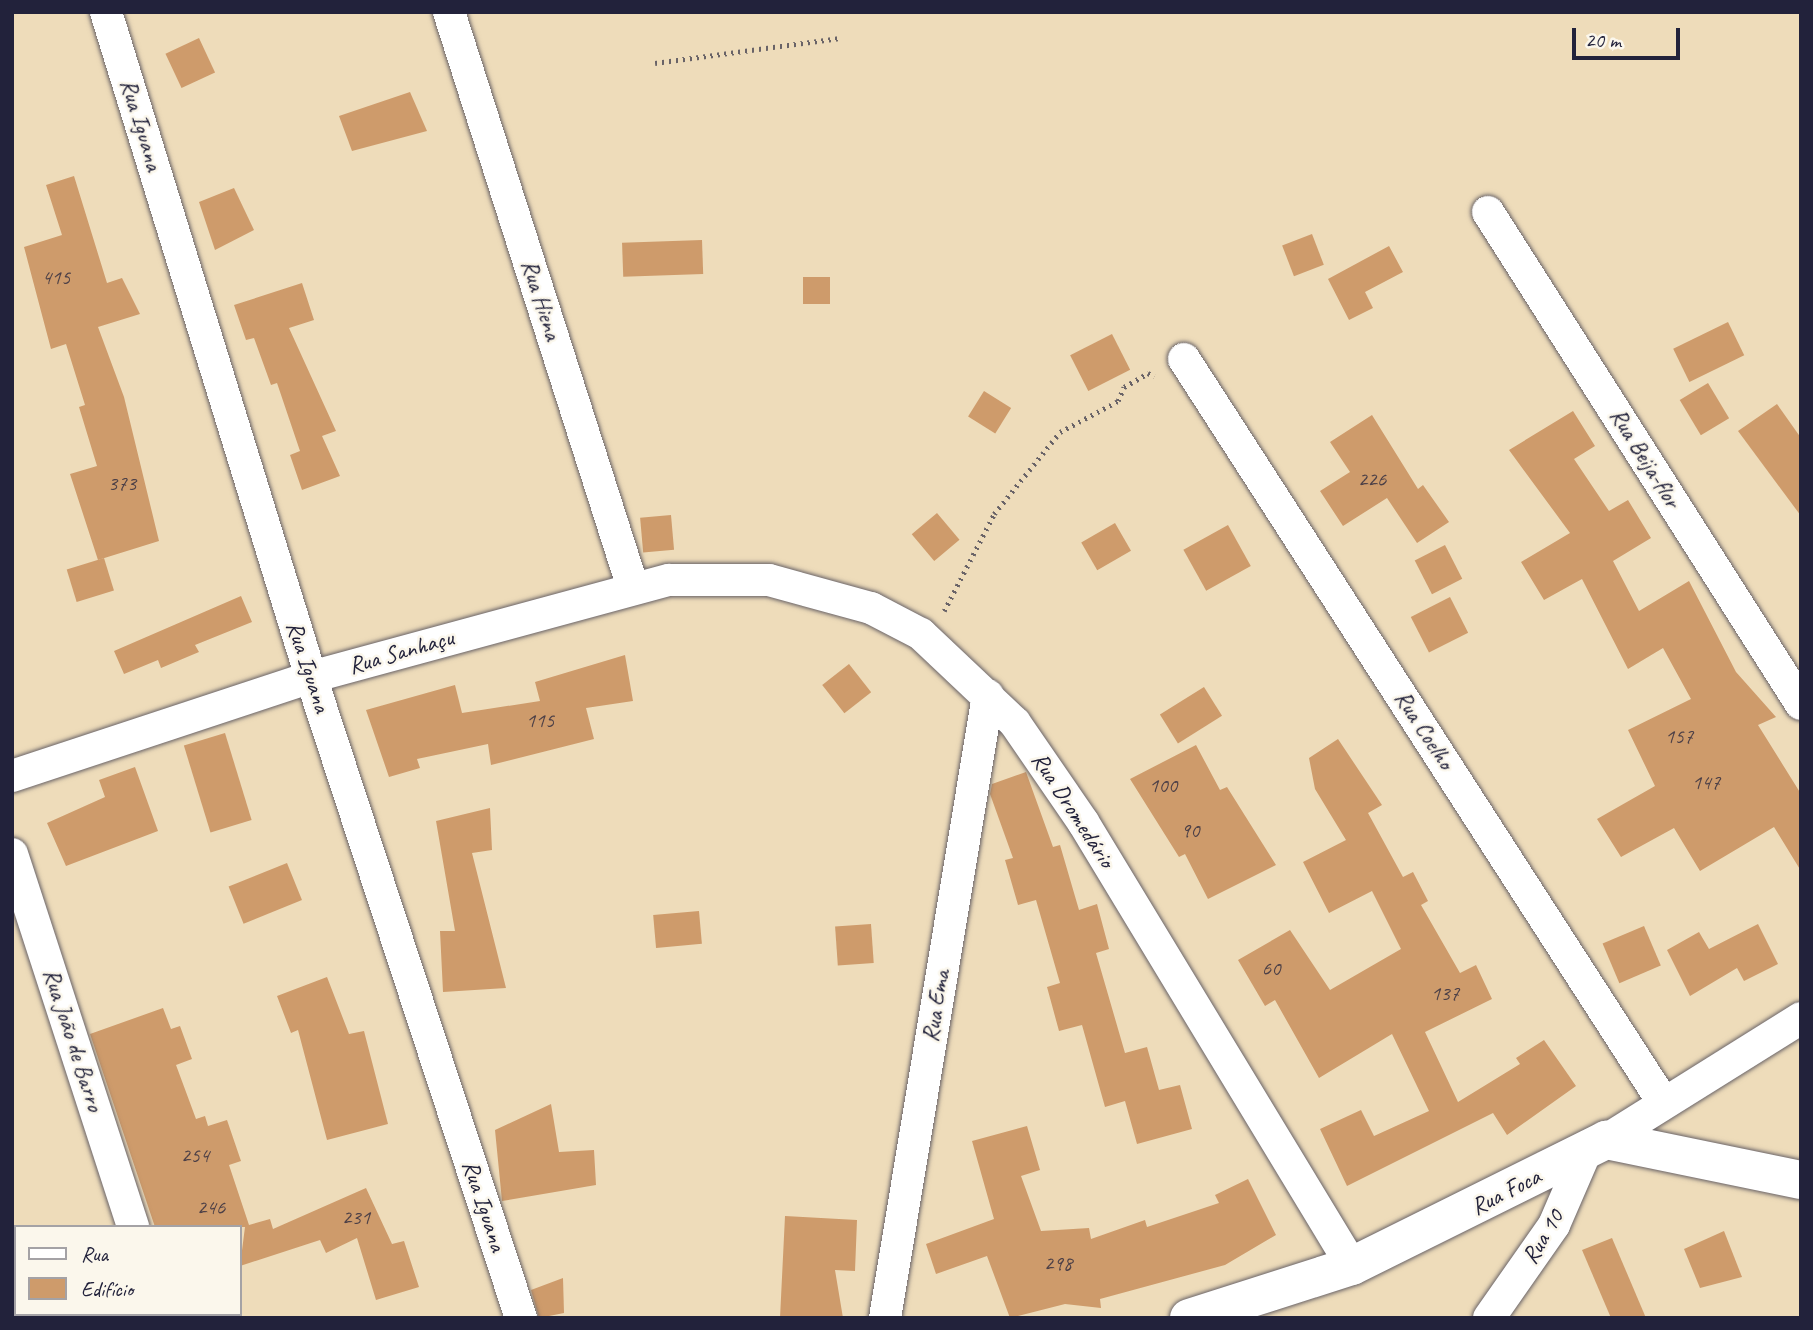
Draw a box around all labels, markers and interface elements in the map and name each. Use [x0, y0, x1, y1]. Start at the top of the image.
scale bar [1575, 14, 1684, 58]
text: 20 m [1585, 27, 1621, 53]
street label: Rua Iguana [114, 76, 168, 174]
street label: Rua Hiena [514, 256, 568, 344]
house number: 415 [42, 264, 70, 290]
street label: Rua Beija-flor [1603, 403, 1687, 513]
house number: 226 [1358, 466, 1386, 492]
house number: 373 [108, 470, 136, 496]
street label: Rua Iguana [280, 618, 336, 716]
street label: Rua Sanhaçu [346, 623, 456, 681]
street label: Rua Coelho [1388, 685, 1460, 775]
house number: 115 [526, 707, 554, 733]
house number: 157 [1665, 723, 1693, 749]
street label: Rua Dromedário [1025, 747, 1121, 873]
house number: 147 [1692, 769, 1720, 795]
house number: 100 [1149, 772, 1177, 798]
house number: 90 [1181, 817, 1199, 843]
house number: 60 [1262, 955, 1280, 981]
street label: Rua João de Barro [36, 965, 110, 1115]
street label: Rua Ema [916, 968, 956, 1044]
house number: 137 [1431, 980, 1459, 1006]
house number: 254 [181, 1142, 209, 1168]
street label: Rua Iguana [456, 1157, 512, 1255]
street label: Rua Foca [1467, 1162, 1545, 1222]
house number: 246 [197, 1194, 225, 1220]
house number: 231 [342, 1204, 370, 1230]
street label: Rua 10 [1516, 1205, 1570, 1269]
legend [14, 1225, 242, 1316]
text: Rua [81, 1241, 108, 1267]
house number: 298 [1044, 1250, 1072, 1276]
text: Edifício [81, 1276, 133, 1302]

